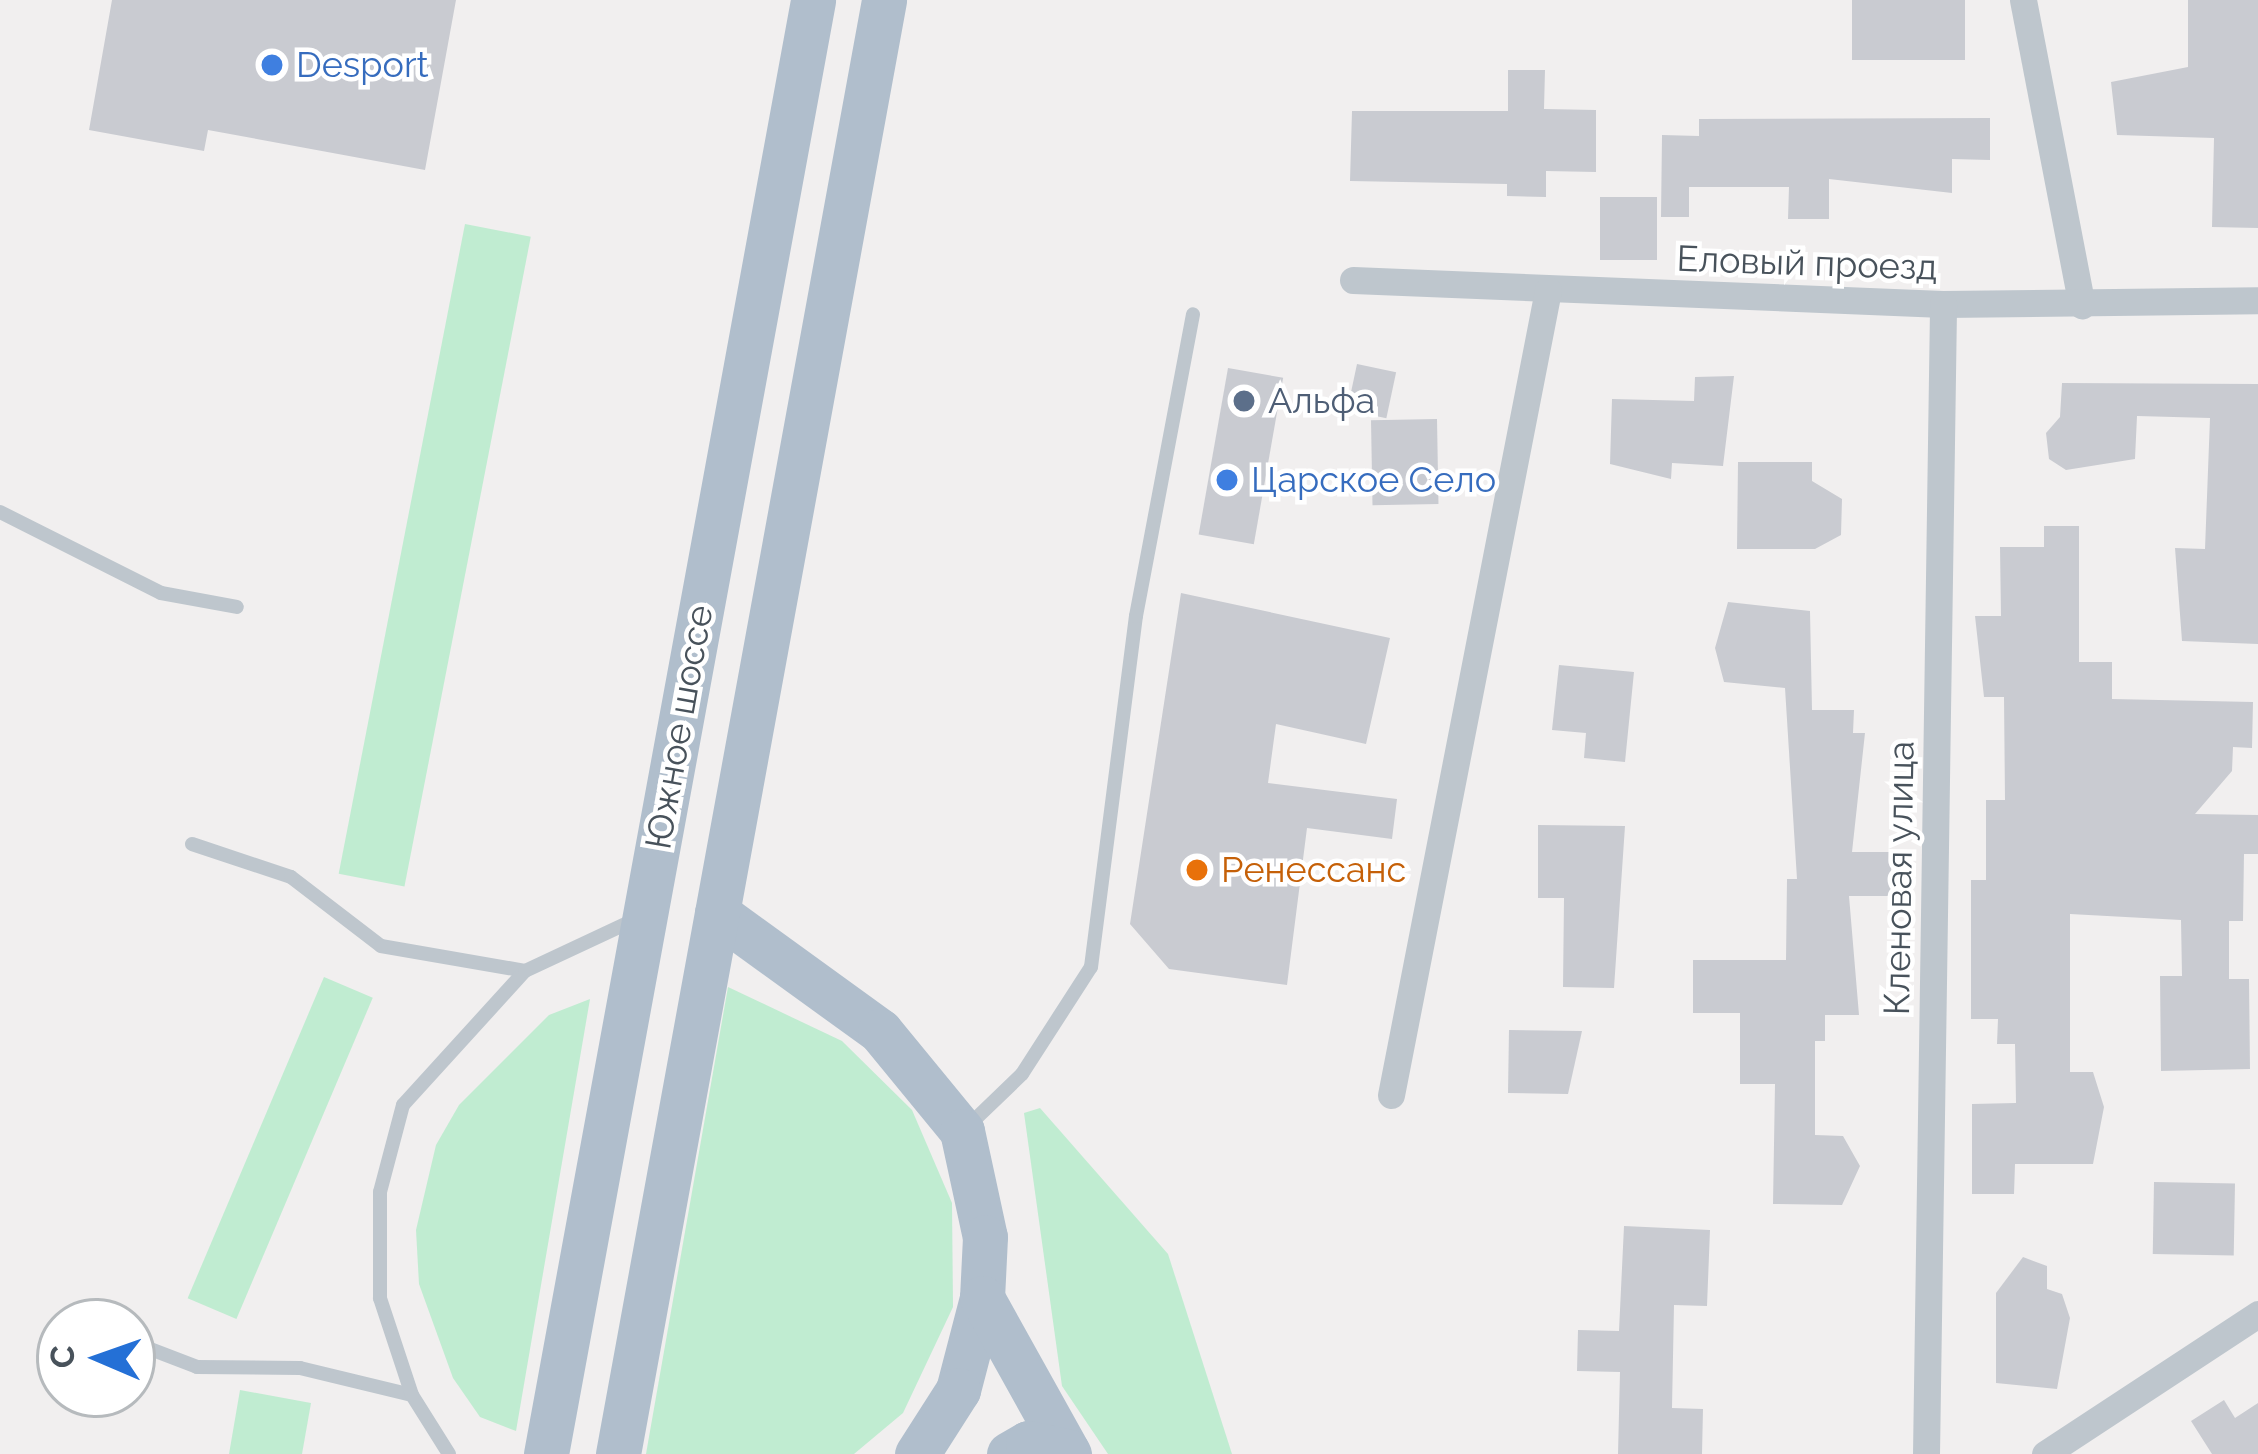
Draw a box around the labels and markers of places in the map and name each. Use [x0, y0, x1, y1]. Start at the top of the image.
place label: Desport [296, 43, 429, 87]
marker: Desport [259, 52, 285, 78]
place label: Альфа [1268, 379, 1375, 423]
marker: Альфа [1231, 388, 1257, 414]
place label: Царское Село [1251, 458, 1496, 502]
marker: Царское Село [1214, 467, 1240, 493]
place label: Ренессанс [1221, 848, 1406, 892]
marker: Ренессанс [1184, 857, 1210, 883]

